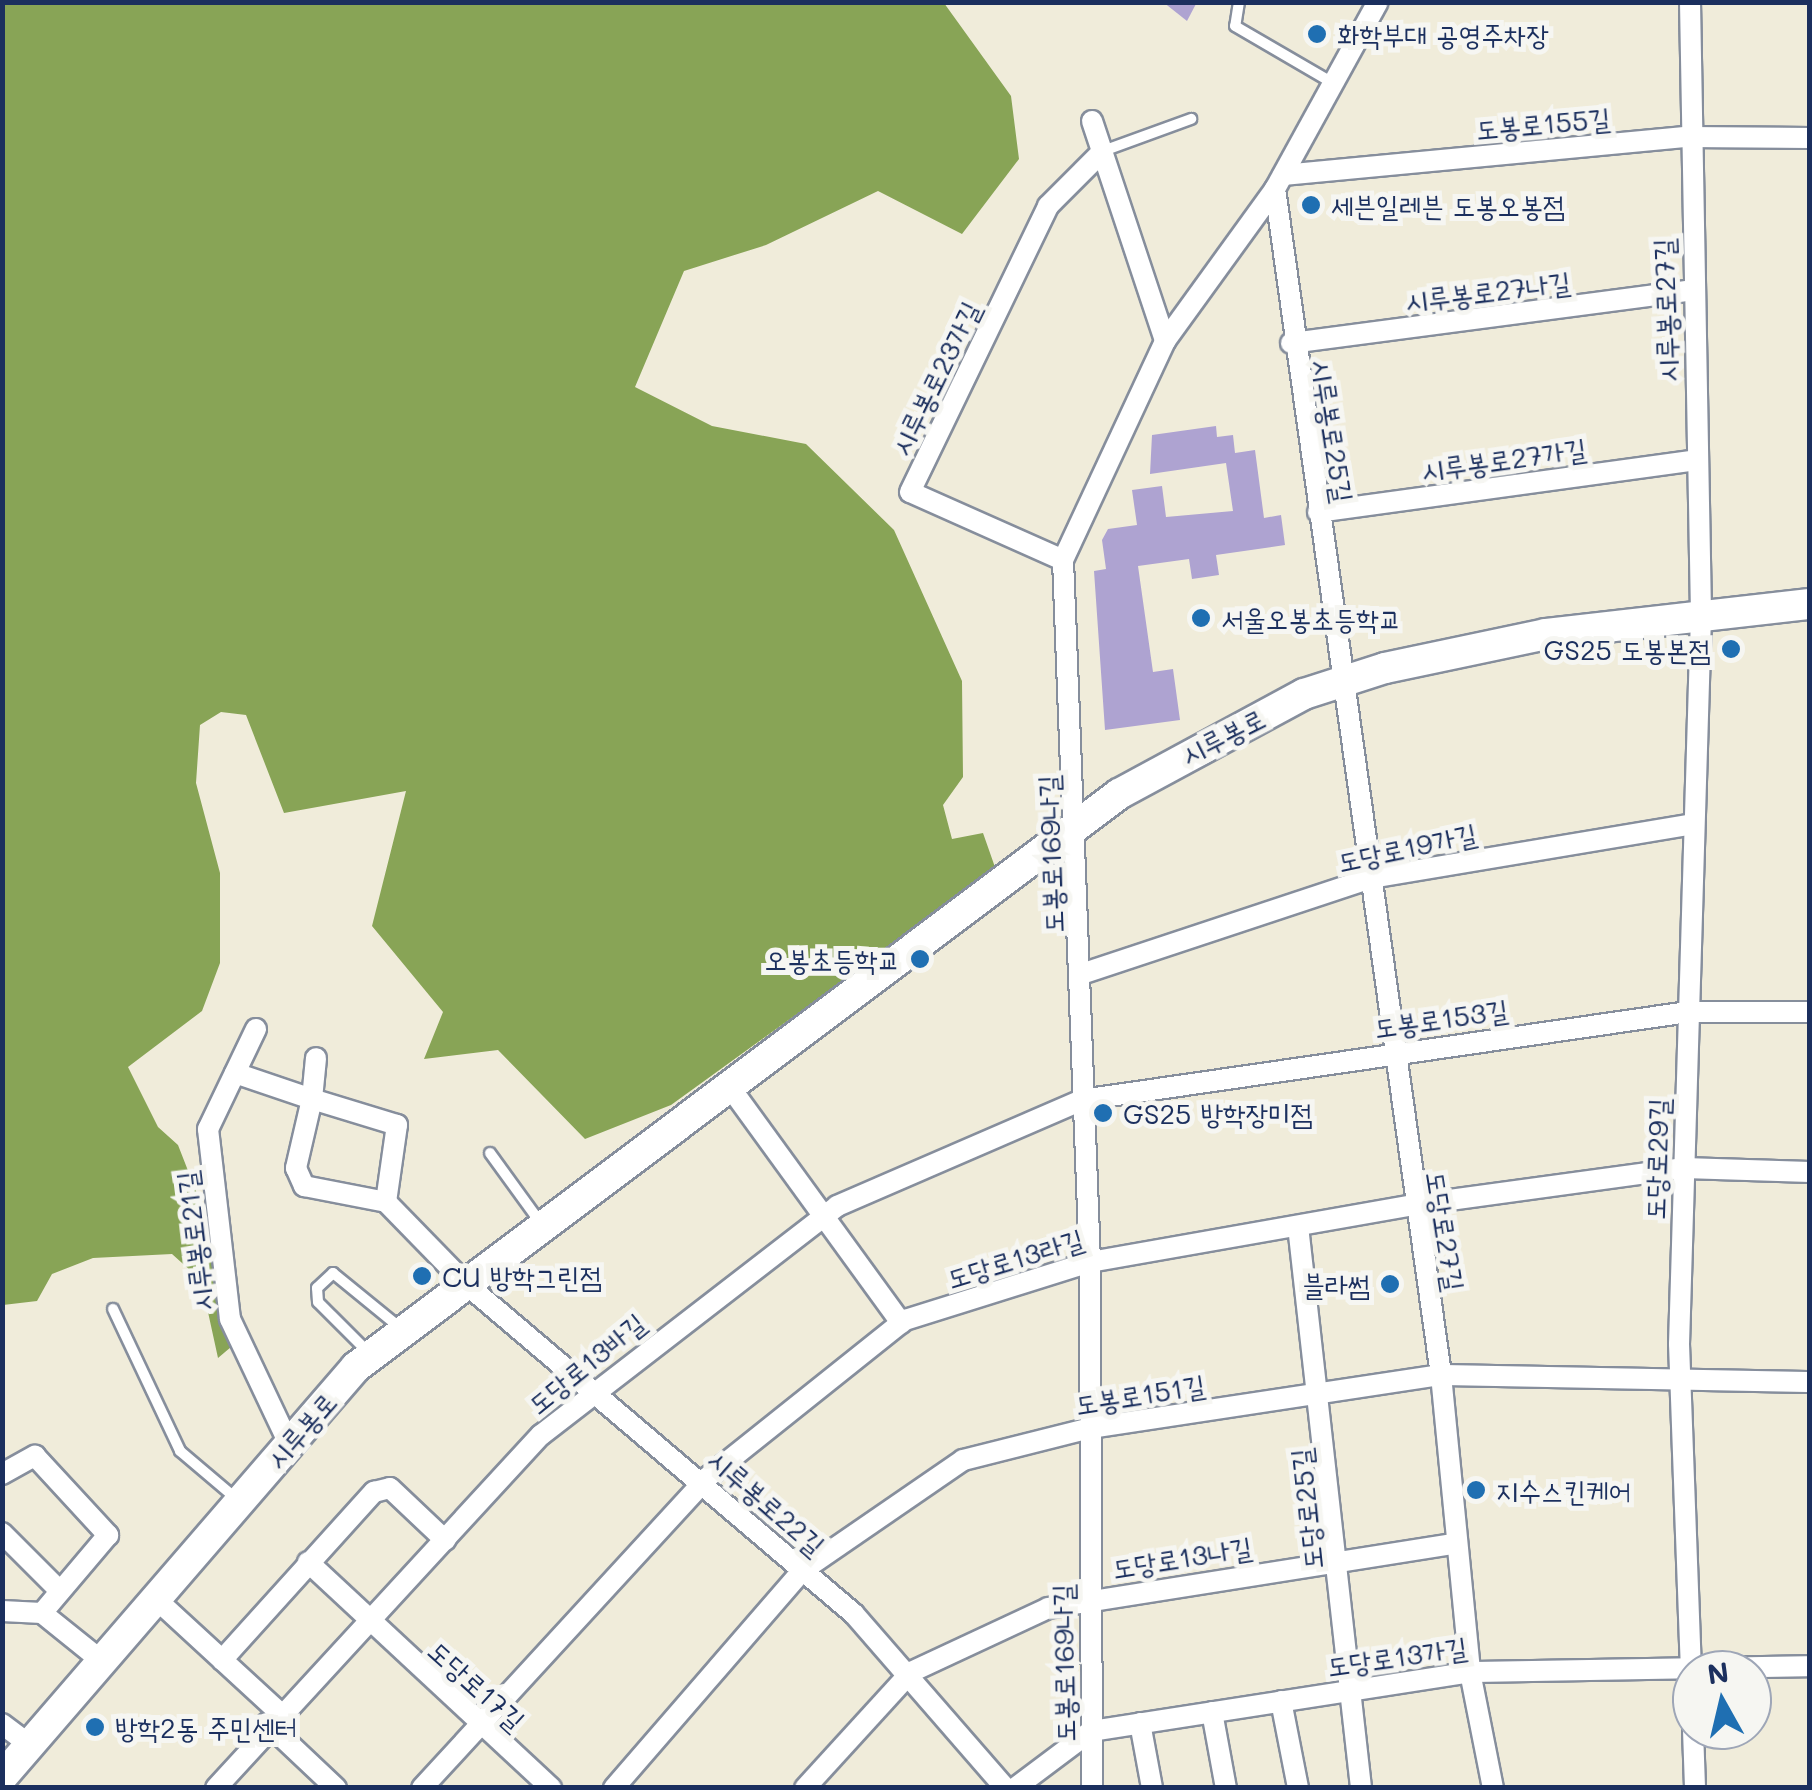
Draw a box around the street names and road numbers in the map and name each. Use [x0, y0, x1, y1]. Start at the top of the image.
street label: 도봉로155길 [1474, 100, 1612, 146]
street label: 시루봉로27길 [1646, 238, 1684, 382]
street label: 시루봉로27나길 [1403, 264, 1573, 318]
street label: 시루봉로23가길 [883, 296, 987, 460]
street label: 시루봉로25길 [1305, 357, 1361, 505]
street label: 시루봉로27가길 [1419, 431, 1589, 487]
street label: 시루봉로 [1175, 701, 1271, 771]
street label: 도봉로169나길 [1030, 774, 1070, 934]
street label: 도당로19가길 [1334, 816, 1480, 878]
street label: 도봉로153길 [1372, 992, 1510, 1044]
street label: 도당로29길 [1637, 1097, 1675, 1221]
street label: 도당로27길 [1420, 1168, 1472, 1294]
street label: 시루봉로21길 [169, 1169, 219, 1313]
street label: 도당로13라길 [942, 1221, 1088, 1295]
street label: 도당로13바길 [520, 1305, 652, 1421]
street label: 도봉로151길 [1072, 1367, 1208, 1421]
street label: 시루봉로 [259, 1385, 343, 1475]
street label: 시루봉로22길 [702, 1442, 832, 1562]
street label: 도당로25길 [1283, 1447, 1329, 1571]
street label: 도당로13나길 [1109, 1529, 1255, 1585]
street label: 도봉로169나길 [1045, 1583, 1081, 1743]
street label: 도당로13가길 [1325, 1630, 1469, 1682]
street label: 도당로17길 [422, 1633, 532, 1737]

